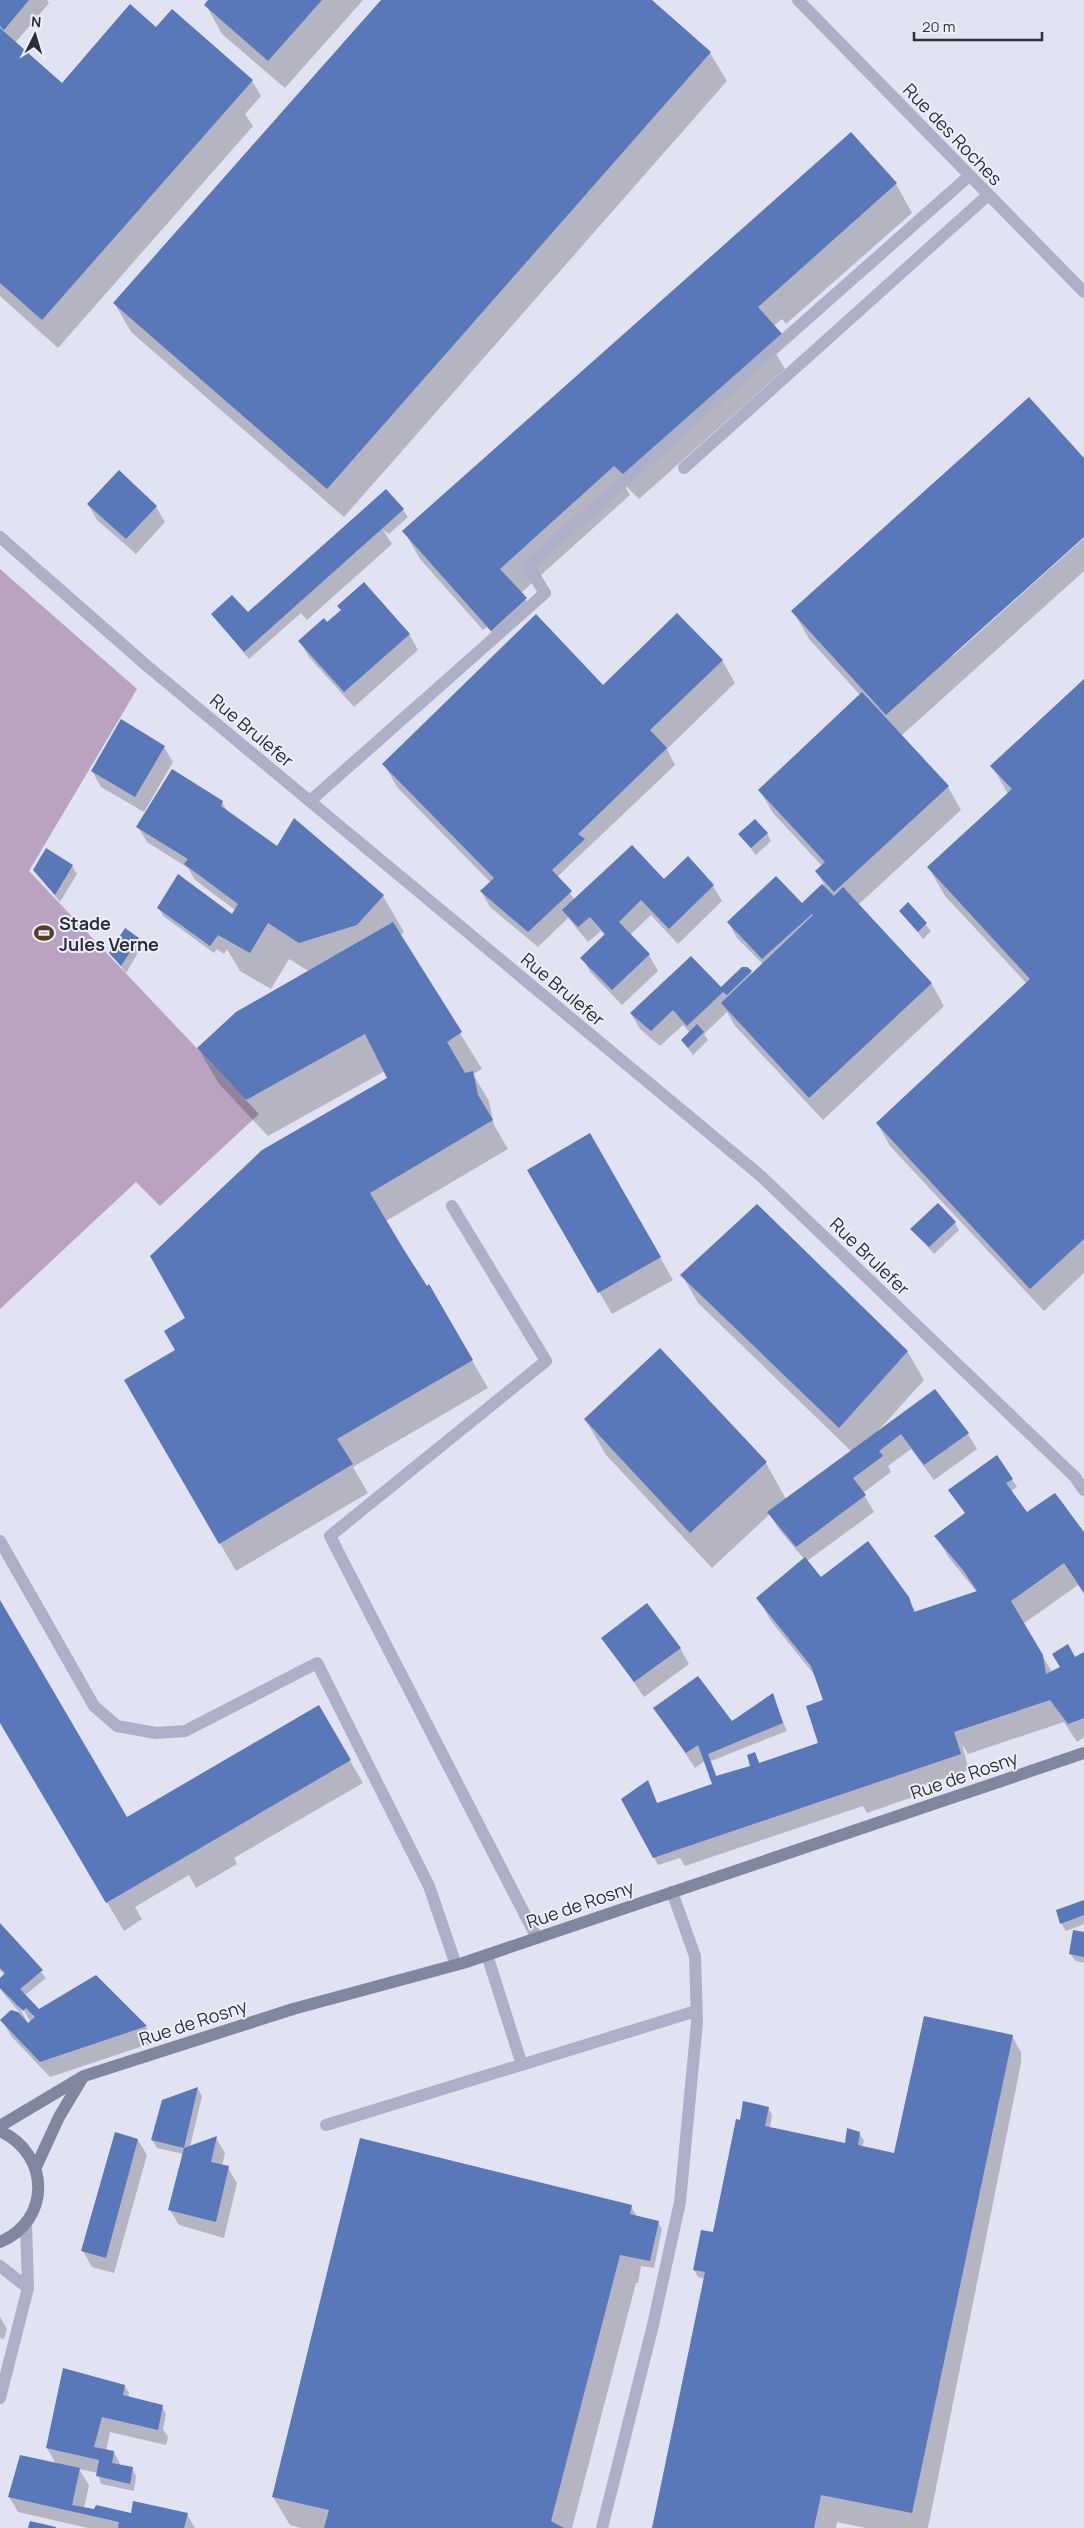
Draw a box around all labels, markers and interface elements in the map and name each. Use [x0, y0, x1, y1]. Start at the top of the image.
north arrow [10, 10, 60, 60]
scale bar [914, 10, 1042, 42]
text: N [30, 12, 42, 31]
text: 20 m [922, 16, 955, 37]
street label: Rue des Roches [898, 78, 1008, 190]
street label: Rue Brulefer [205, 688, 299, 772]
place label: Stade Jules Verne [59, 911, 159, 956]
sports icon: Stade Jules Verne [33, 922, 55, 944]
street label: Rue Brulefer [516, 947, 610, 1031]
street label: Rue Brulefer [825, 1212, 915, 1300]
street label: Rue de Rosny [907, 1745, 1021, 1805]
street label: Rue de Rosny [523, 1874, 637, 1934]
street label: Rue de Rosny [136, 1993, 251, 2051]

